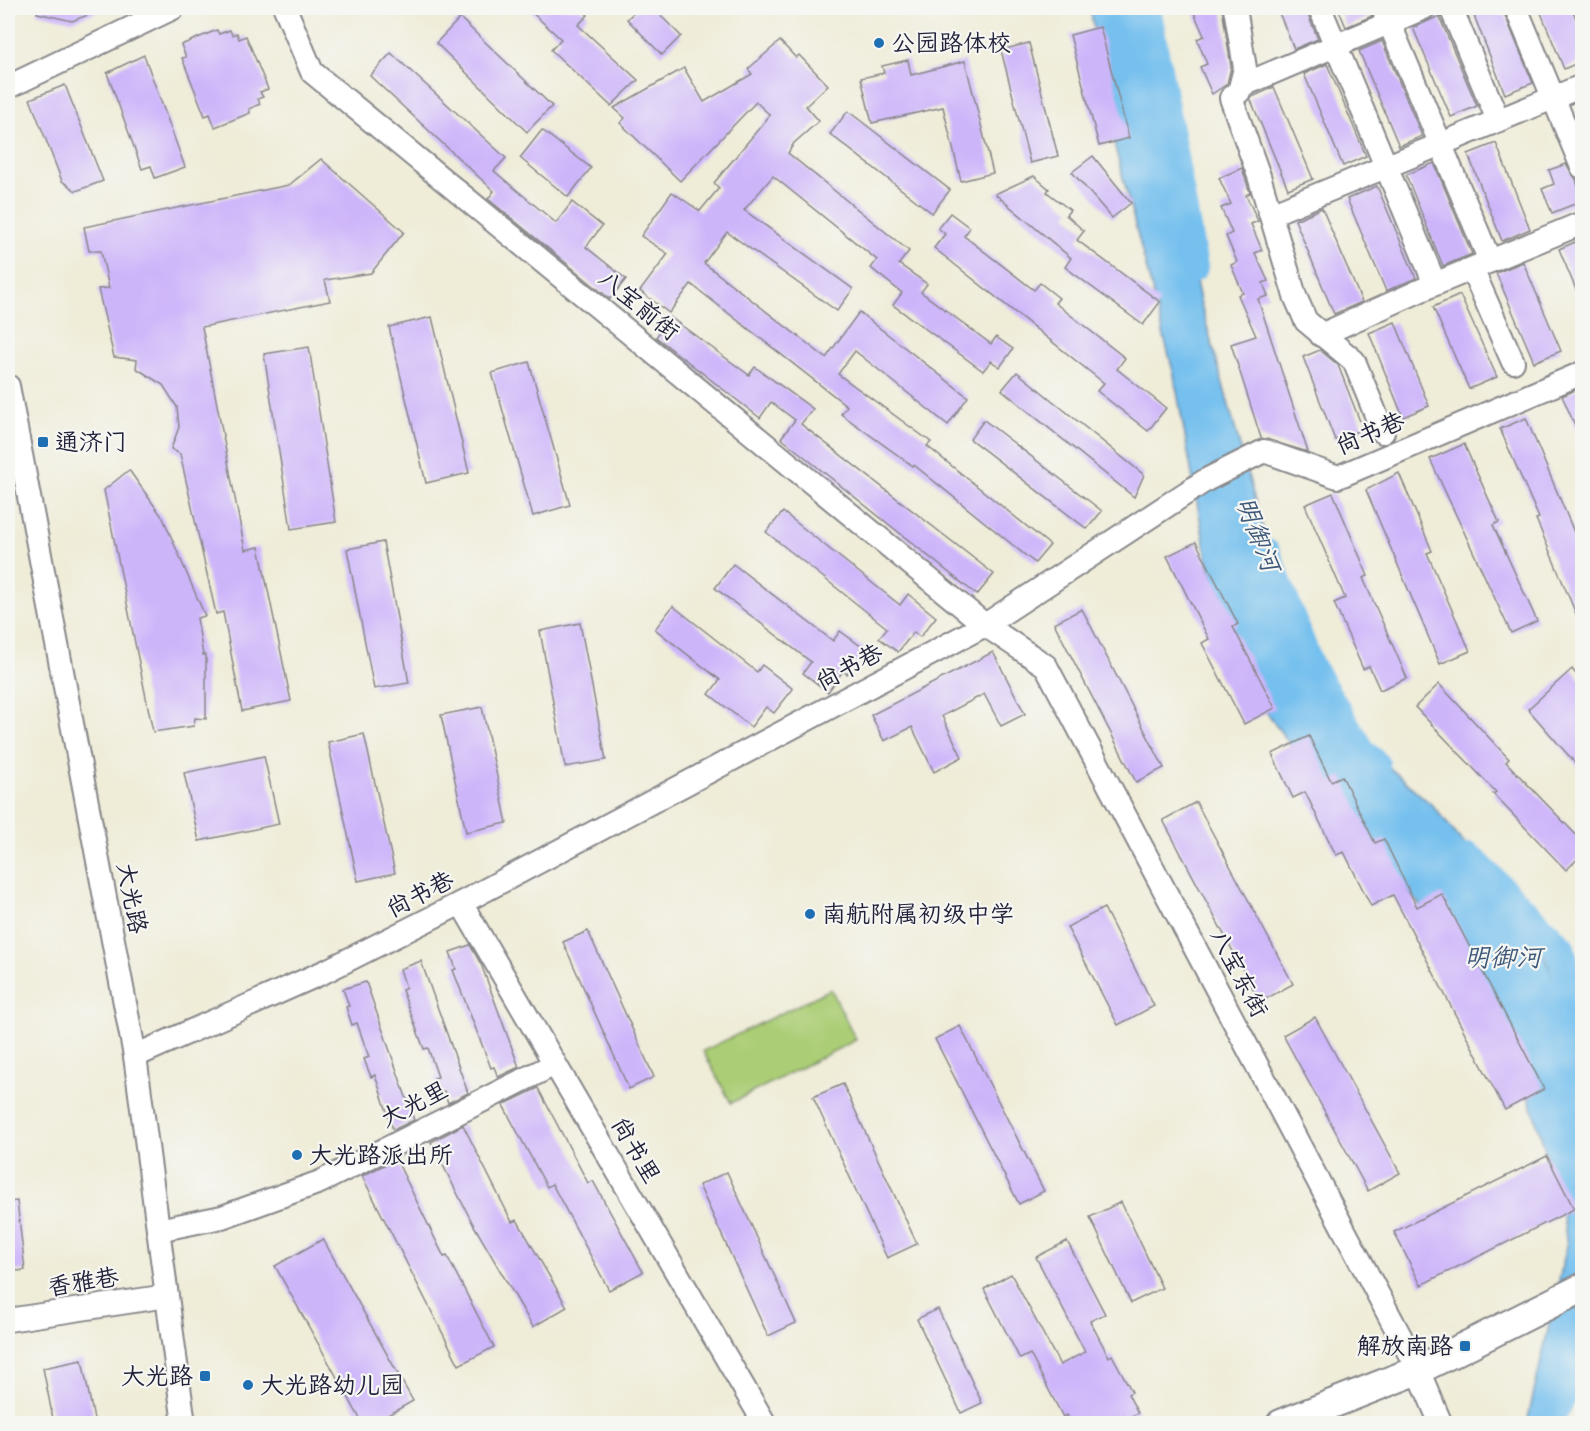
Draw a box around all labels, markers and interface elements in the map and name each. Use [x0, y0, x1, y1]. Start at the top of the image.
place label: 公园路体校 [891, 28, 1011, 58]
marker: 公园路体校 [872, 36, 886, 50]
street label: 八宝前街 [592, 263, 686, 347]
street label: 尚书巷 [1331, 405, 1409, 461]
place label: 通济门 [55, 427, 127, 457]
marker: 通济门 [36, 435, 50, 449]
water label: 明御河 [1229, 492, 1289, 580]
street label: 尚书巷 [810, 637, 888, 697]
street label: 大光路 [110, 860, 154, 936]
street label: 尚书巷 [381, 864, 459, 924]
place label: 南航附属初级中学 [822, 899, 1014, 929]
marker: 南航附属初级中学 [803, 907, 817, 921]
street label: 八宝东街 [1203, 924, 1275, 1022]
water label: 明御河 [1464, 941, 1546, 974]
street label: 大光里 [375, 1074, 453, 1134]
street label: 尚书里 [605, 1111, 667, 1189]
place label: 大光路派出所 [309, 1140, 453, 1170]
marker: 大光路派出所 [290, 1148, 304, 1162]
street label: 香雅巷 [45, 1262, 121, 1302]
place label: 解放南路 [1357, 1331, 1453, 1361]
marker: 解放南路 [1458, 1339, 1472, 1353]
place label: 大光路 [121, 1361, 193, 1391]
marker: 大光路 [198, 1369, 212, 1383]
place label: 大光路幼儿园 [260, 1370, 404, 1400]
marker: 大光路幼儿园 [241, 1378, 255, 1392]

